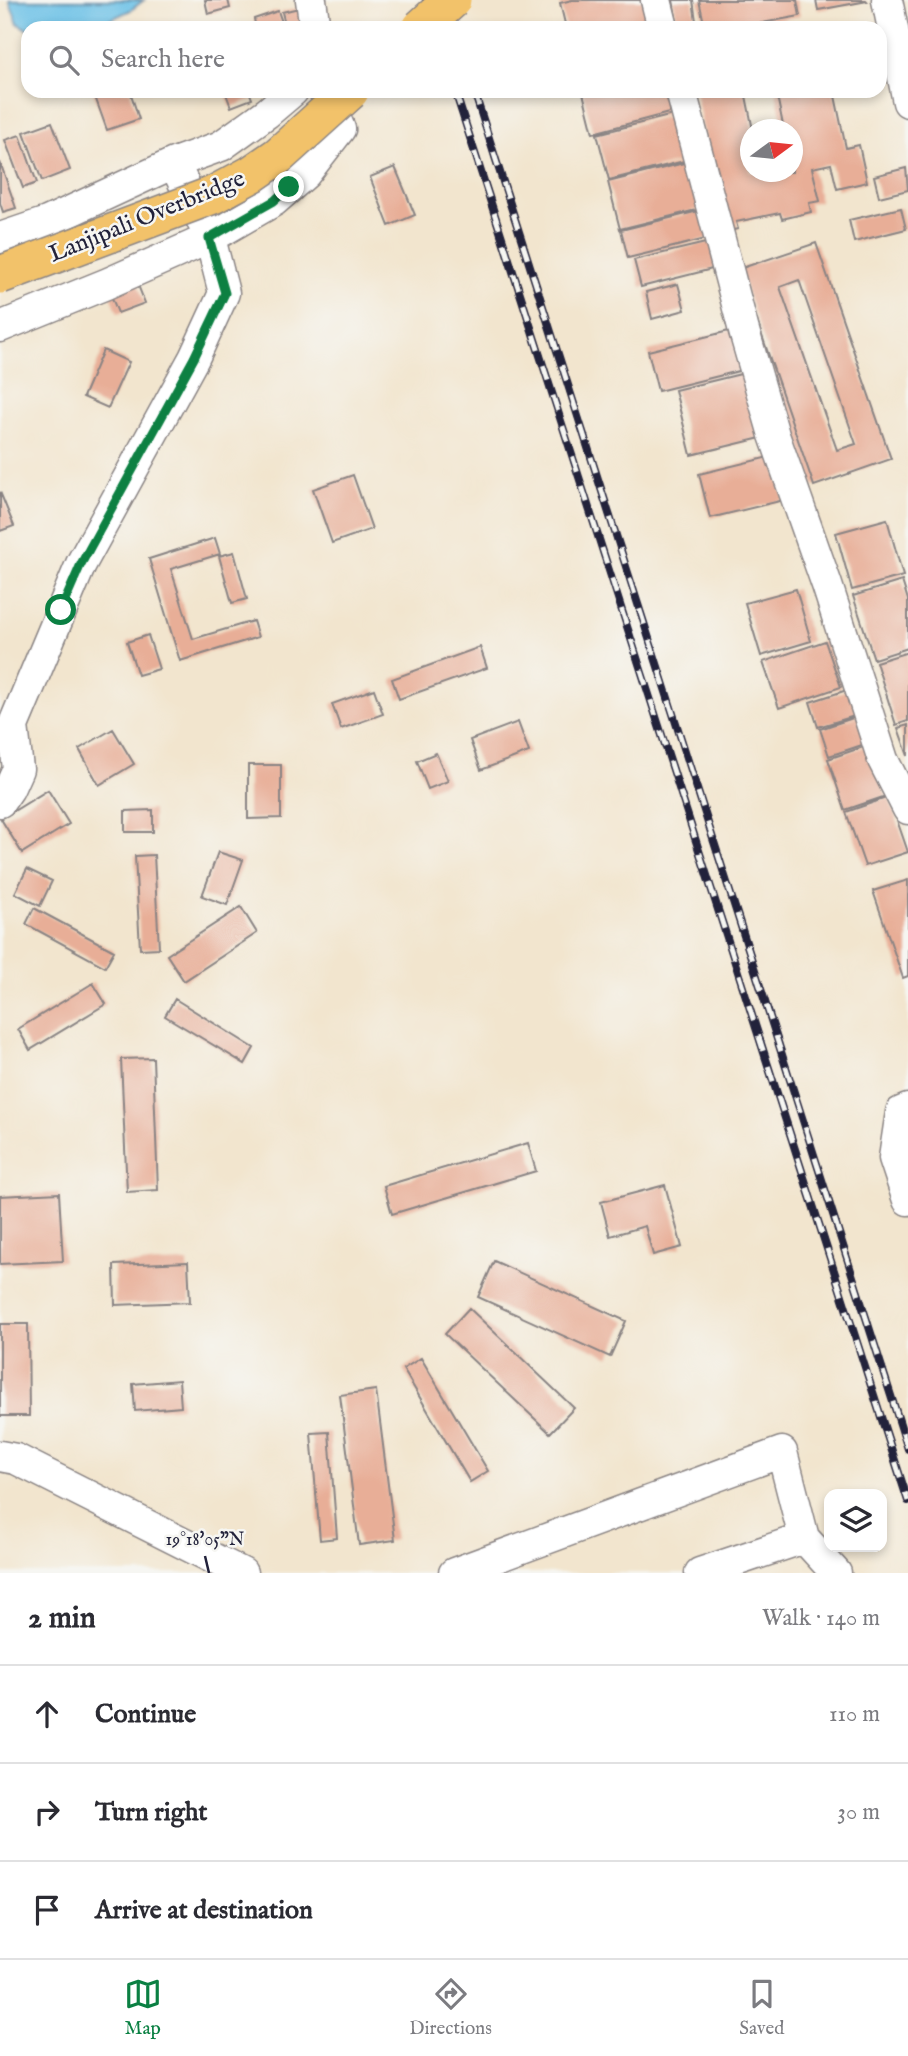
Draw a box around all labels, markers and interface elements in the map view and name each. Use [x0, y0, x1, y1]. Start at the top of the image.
search box [21, 21, 887, 98]
icon: search [45, 41, 83, 79]
text: Search here [101, 43, 225, 76]
north arrow [740, 119, 803, 182]
street label: Lanjipali Overbridge [44, 164, 250, 270]
route end [273, 171, 304, 202]
route start [45, 594, 76, 625]
map controls [824, 1489, 887, 1552]
button: layers [824, 1489, 887, 1552]
text: 19°18'05"N [166, 1529, 245, 1552]
text: 2 min [28, 1600, 96, 1638]
text: Walk · 140 m [762, 1604, 880, 1633]
icon: ahead [28, 1695, 66, 1733]
text: Continue [95, 1698, 196, 1731]
text: 110 m [829, 1700, 880, 1729]
icon: right [28, 1793, 66, 1831]
text: Turn right [95, 1796, 208, 1829]
text: 30 m [837, 1798, 880, 1827]
icon: arrive [28, 1891, 66, 1929]
text: Arrive at destination [95, 1894, 313, 1927]
tab: Map [124, 1975, 162, 2041]
tab: Directions [409, 1975, 492, 2041]
tab: Saved [739, 1975, 784, 2041]

